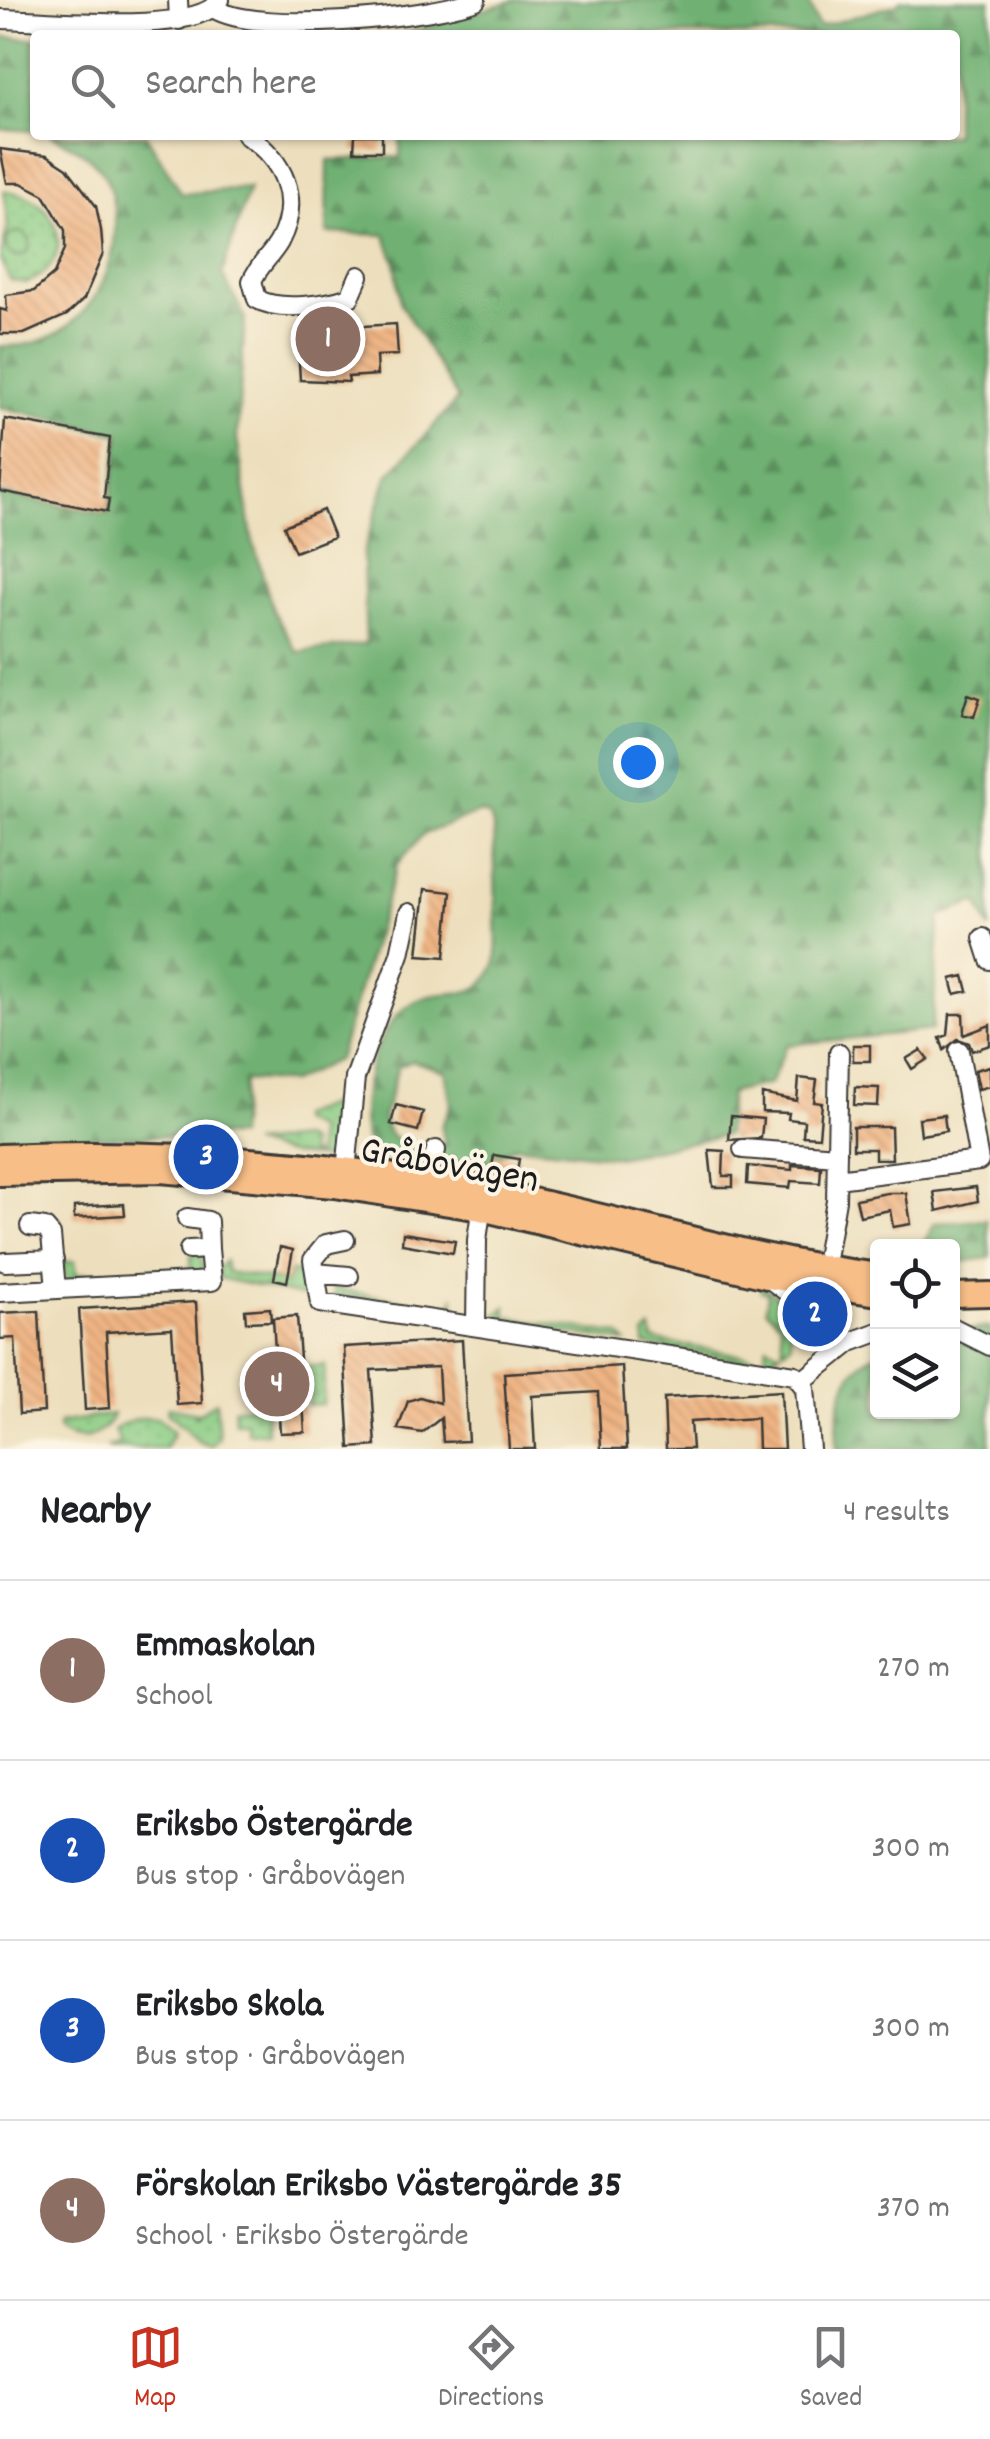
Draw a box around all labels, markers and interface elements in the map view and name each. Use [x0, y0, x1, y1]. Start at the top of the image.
search box [30, 30, 960, 140]
icon: search [65, 58, 120, 113]
text: Search here [145, 58, 317, 113]
pin: 1 [296, 302, 360, 376]
your location [613, 737, 664, 788]
pin: 3 [174, 1120, 238, 1194]
street label: Gråbovägen [355, 1124, 543, 1212]
map controls [870, 1239, 960, 1419]
button: locate [870, 1239, 960, 1329]
pin: 2 [782, 1276, 848, 1352]
button: layers [870, 1329, 960, 1419]
pin: 4 [244, 1346, 310, 1422]
text: Nearby [40, 1484, 150, 1544]
text: 4 results [843, 1491, 950, 1537]
text: Emmaskolan [135, 1620, 315, 1675]
text: 1 [69, 1647, 76, 1693]
text: 270 m [877, 1647, 950, 1693]
text: School [135, 1675, 213, 1721]
text: Eriksbo Östergärde [135, 1800, 413, 1855]
text: 2 [66, 1827, 79, 1873]
text: 300 m [872, 1827, 950, 1873]
text: Bus stop · Gråbovägen [135, 1855, 405, 1901]
text: Eriksbo Skola [135, 1980, 323, 2035]
text: 3 [65, 2007, 80, 2053]
text: 300 m [872, 2007, 950, 2053]
text: Bus stop · Gråbovägen [135, 2035, 405, 2081]
text: Förskolan Eriksbo Västergärde 35 [135, 2160, 622, 2215]
text: 4 [66, 2187, 79, 2233]
text: 370 m [877, 2187, 950, 2233]
text: School · Eriksbo Östergärde [135, 2215, 469, 2261]
tab: Map [128, 2320, 183, 2420]
tab: Directions [438, 2320, 544, 2420]
tab: Saved [800, 2320, 862, 2420]

